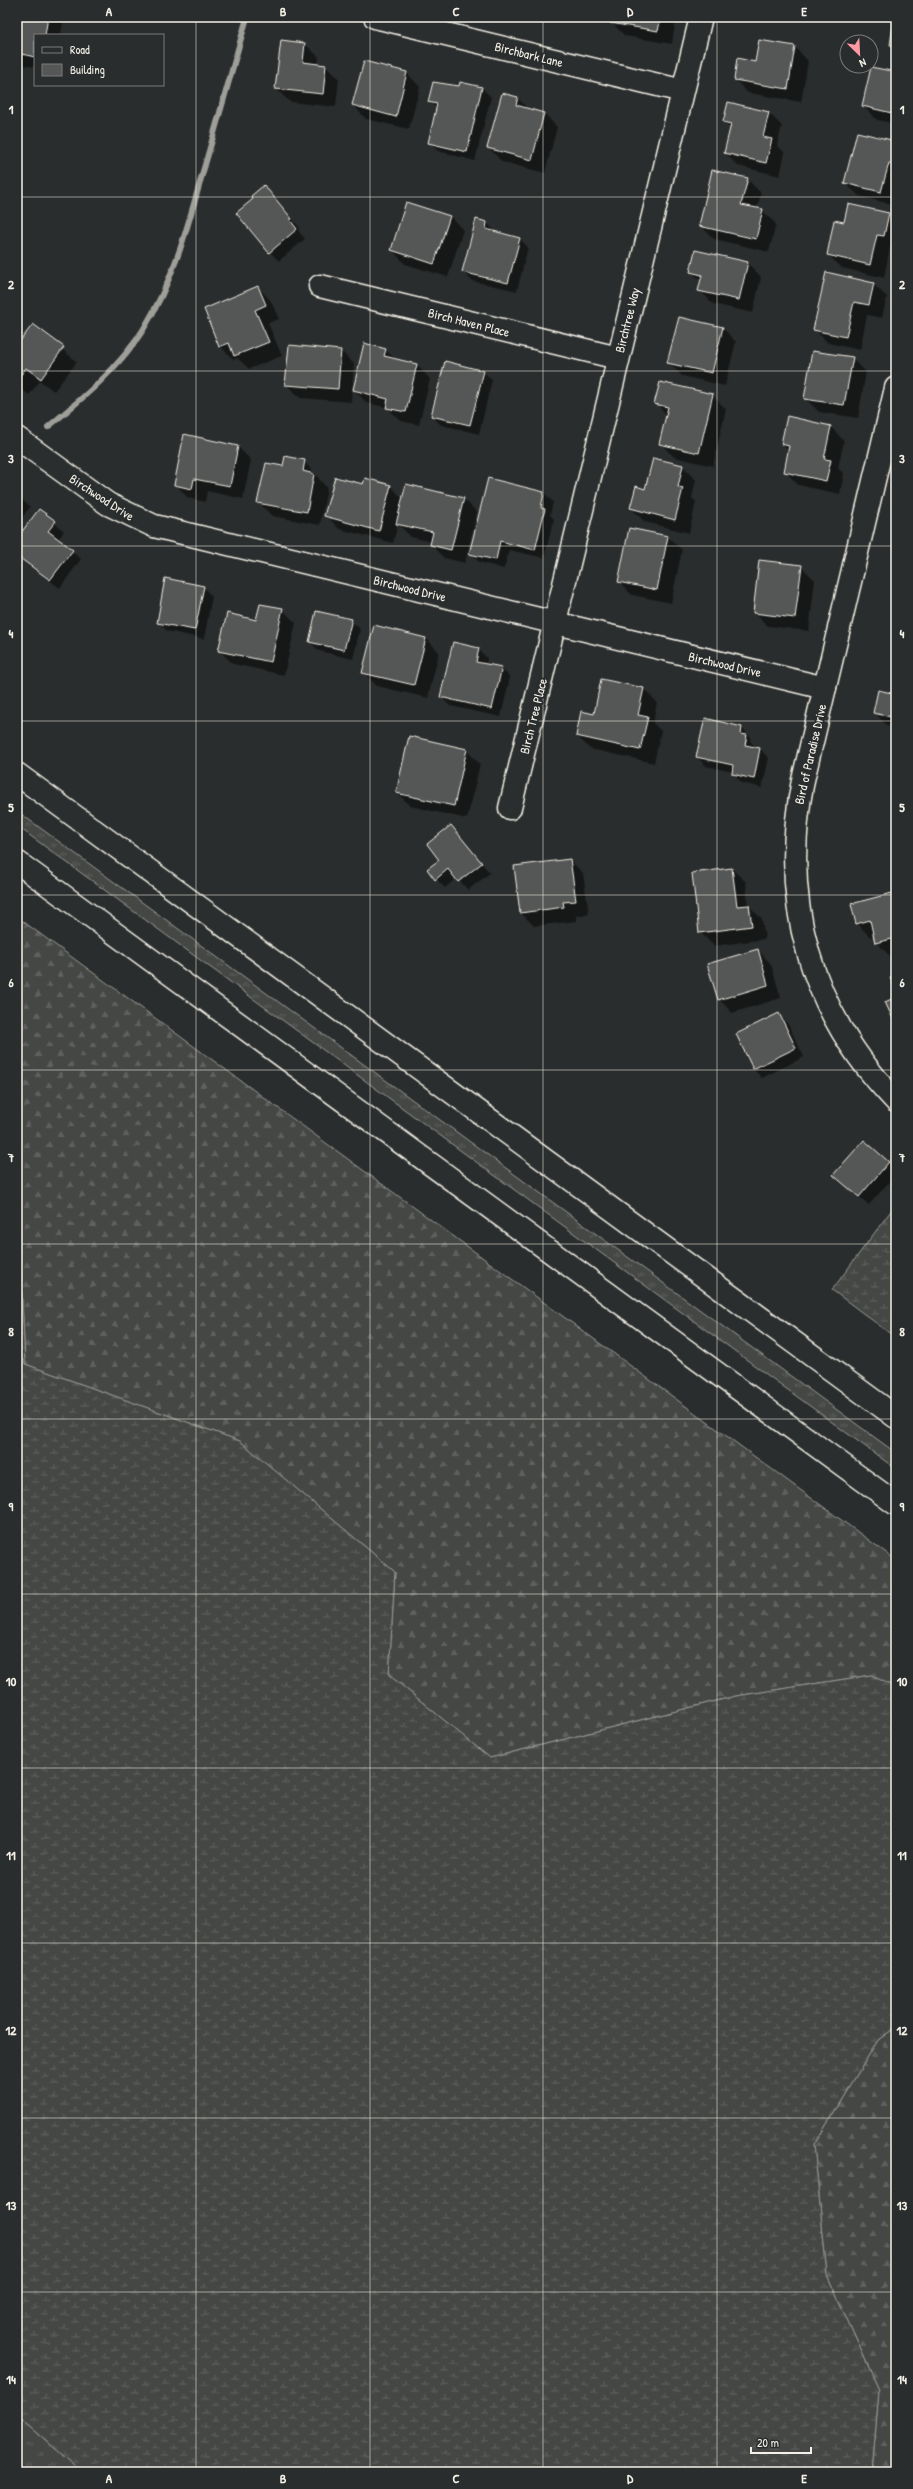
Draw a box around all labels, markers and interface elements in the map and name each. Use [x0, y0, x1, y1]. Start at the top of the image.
text: A [106, 2, 113, 20]
text: B [280, 2, 287, 20]
text: C [452, 2, 460, 20]
text: D [627, 2, 634, 20]
text: E [801, 2, 807, 20]
legend [34, 34, 164, 86]
north arrow [839, 34, 879, 74]
street label: Birchbark Lane [493, 37, 565, 71]
text: Road [70, 41, 90, 58]
text: N [857, 56, 869, 71]
text: Building [70, 61, 105, 78]
text: 1 [9, 100, 14, 118]
text: 1 [900, 100, 905, 118]
text: 2 [8, 275, 15, 293]
text: 2 [899, 275, 906, 293]
street label: Birchtree Way [610, 285, 644, 354]
street label: Birch Haven Place [426, 303, 512, 341]
text: 3 [8, 449, 14, 467]
text: 3 [899, 449, 905, 467]
street label: Birchwood Drive [66, 469, 138, 525]
street label: Birchwood Drive [372, 570, 448, 606]
text: 4 [9, 624, 14, 642]
text: 4 [900, 624, 905, 642]
street label: Birchwood Drive [687, 647, 763, 681]
street label: Birch Tree Place [515, 676, 551, 756]
street label: Bird of Paradise Drive [790, 702, 830, 806]
text: 5 [8, 798, 14, 816]
text: 5 [899, 798, 905, 816]
text: 6 [8, 973, 14, 991]
text: 6 [899, 973, 905, 991]
text: 7 [7, 1148, 15, 1166]
text: 7 [898, 1148, 906, 1166]
text: 8 [8, 1322, 14, 1340]
text: 8 [899, 1322, 905, 1340]
text: 9 [9, 1497, 14, 1515]
text: 9 [900, 1497, 905, 1515]
text: 10 [6, 1672, 16, 1690]
text: 10 [897, 1672, 907, 1690]
text: 11 [6, 1846, 16, 1864]
text: 11 [897, 1846, 907, 1864]
text: 12 [6, 2021, 17, 2039]
text: 12 [897, 2021, 908, 2039]
text: 13 [6, 2196, 16, 2214]
text: 13 [897, 2196, 907, 2214]
text: 14 [6, 2370, 16, 2388]
text: 14 [897, 2370, 907, 2388]
scale bar [751, 2429, 811, 2455]
text: 20 m [757, 2434, 779, 2451]
text: A [106, 2469, 113, 2487]
text: B [280, 2469, 287, 2487]
text: C [452, 2469, 460, 2487]
text: D [627, 2469, 634, 2487]
text: E [801, 2469, 807, 2487]

